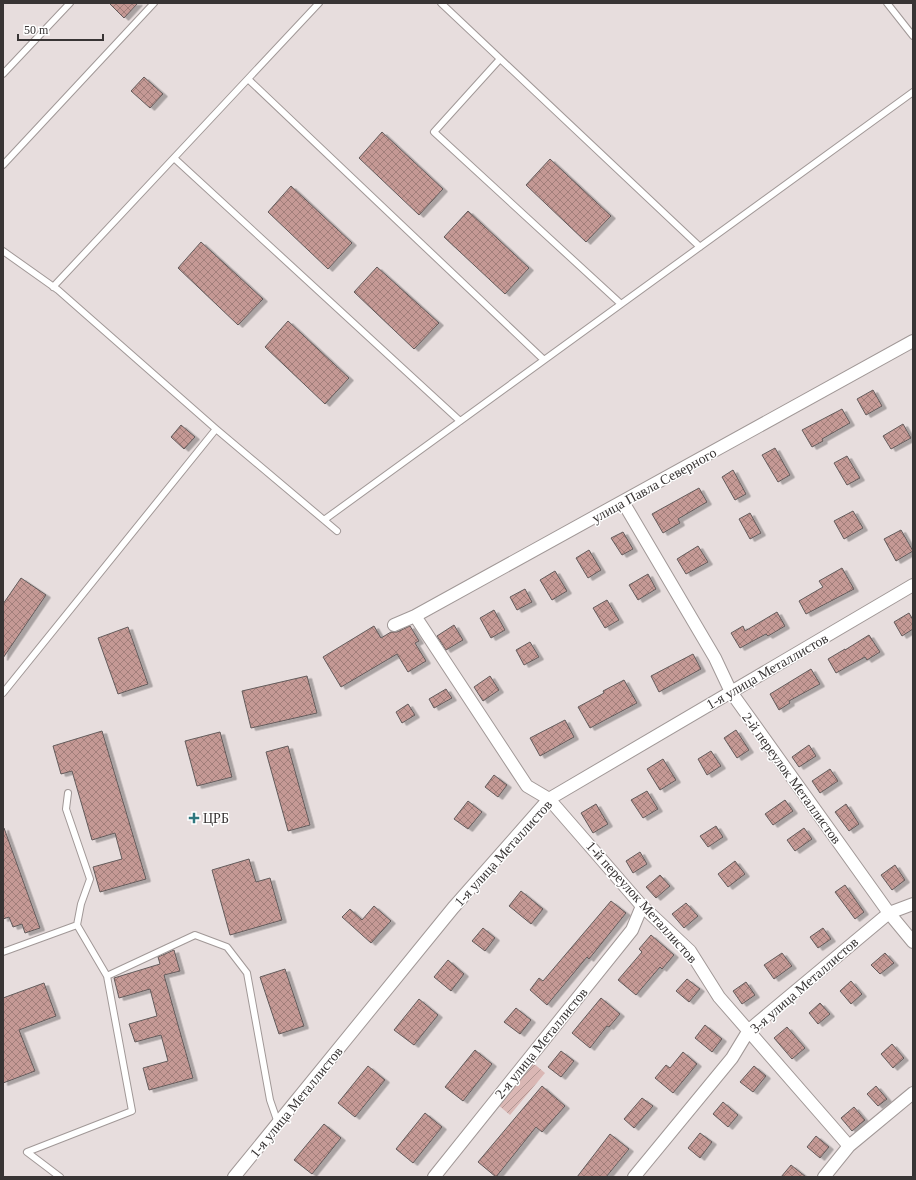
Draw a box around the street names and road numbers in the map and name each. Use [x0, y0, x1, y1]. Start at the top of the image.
street label: улица Павла Северного [589, 445, 719, 526]
street label: 1-я улица Металлистов [704, 630, 831, 712]
street label: 2-й переулок Металлистов [739, 710, 844, 847]
street label: 1-я улица Металлистов [452, 797, 555, 910]
street label: 1-й переулок Металлистов [583, 839, 700, 966]
street label: 3-я улица Металлистов [747, 934, 862, 1036]
street label: 2-я улица Металлистов [492, 985, 591, 1102]
street label: 1-я улица Металлистов [247, 1044, 346, 1161]

